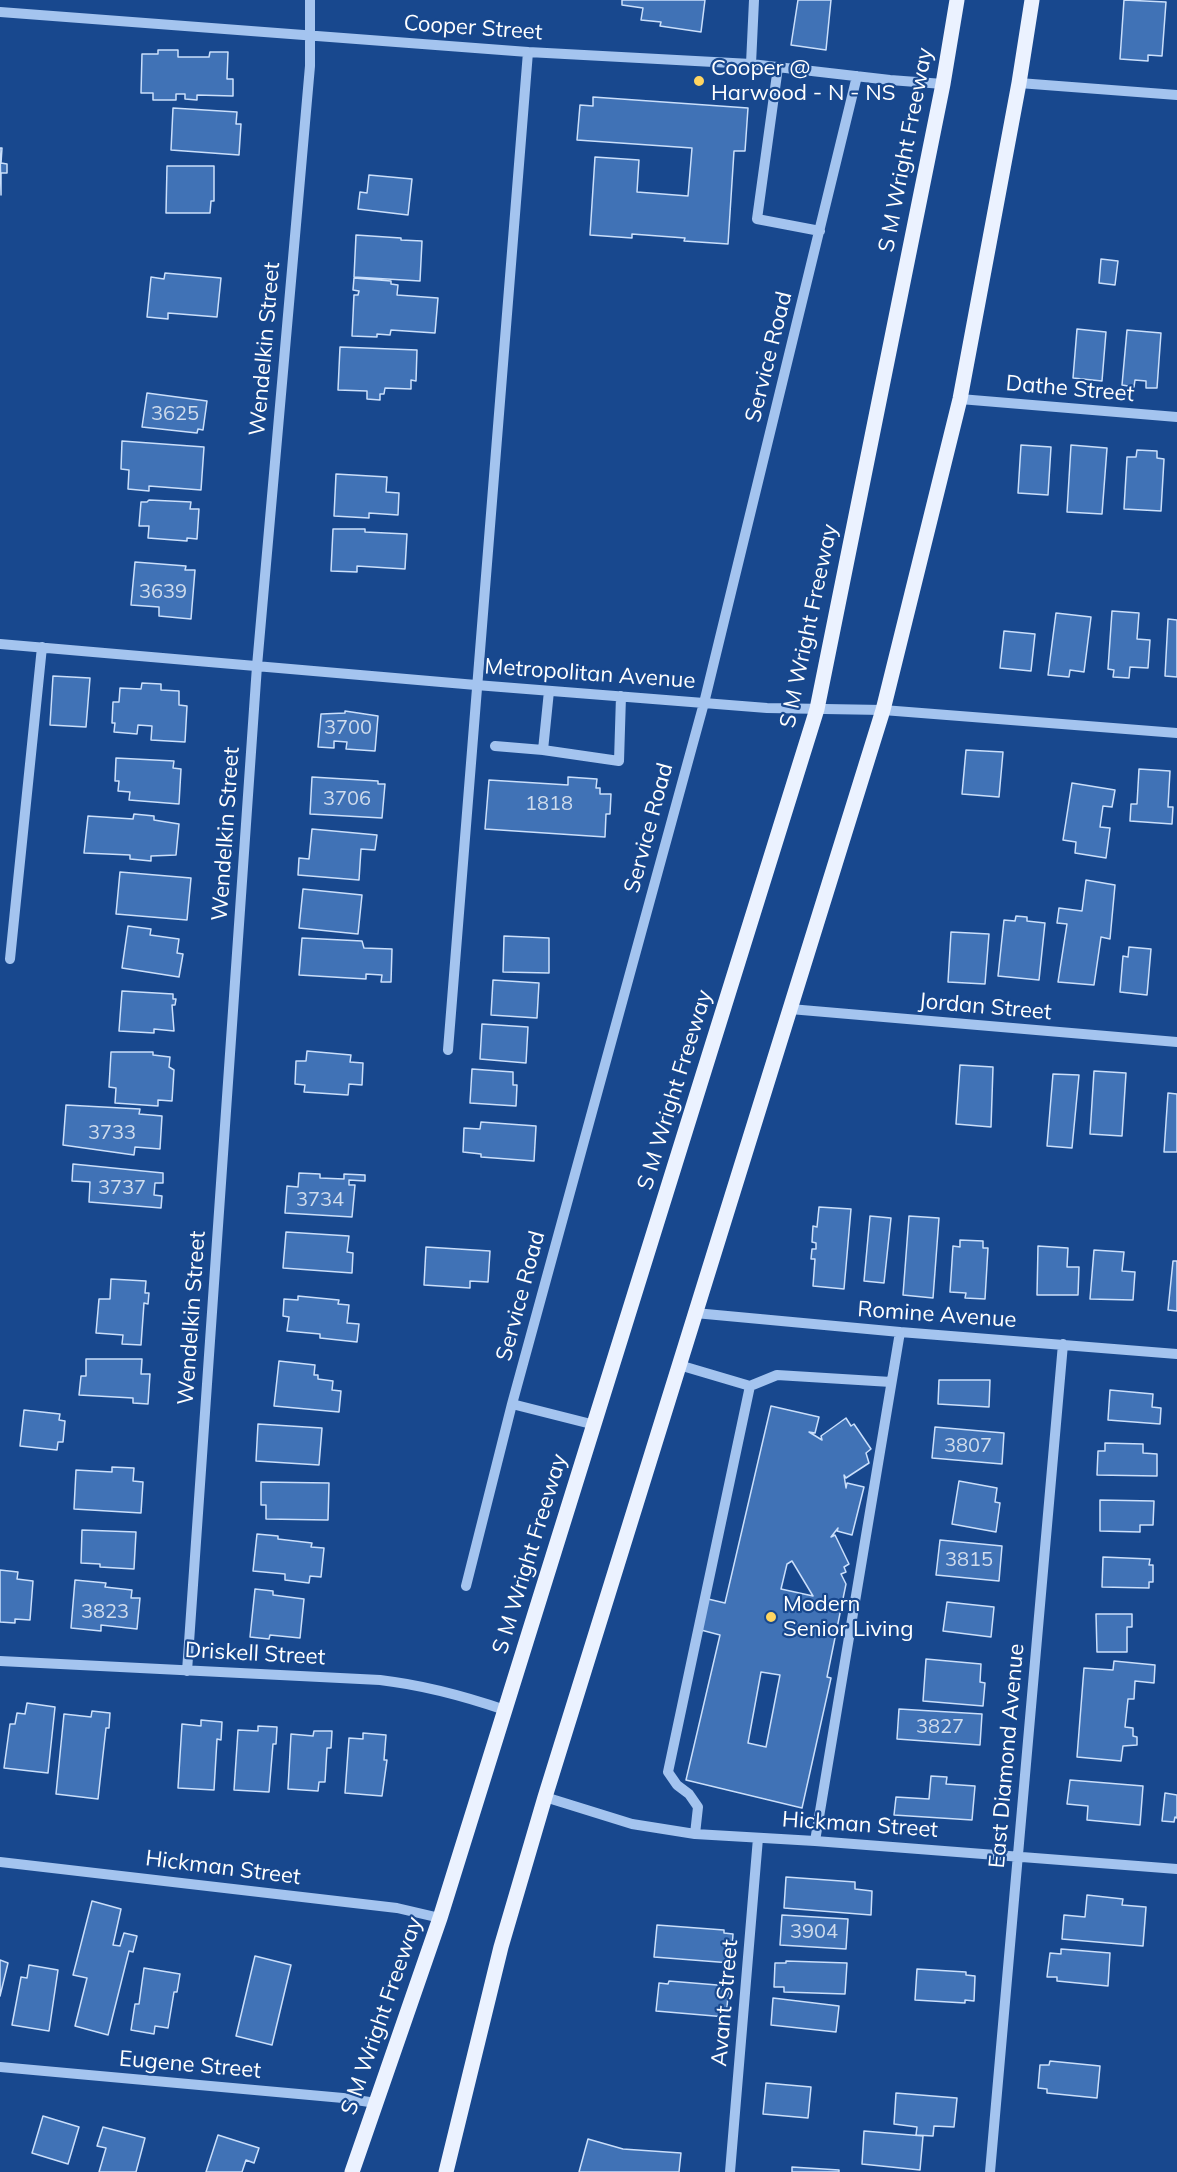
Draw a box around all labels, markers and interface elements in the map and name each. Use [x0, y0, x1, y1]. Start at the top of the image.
street label: Cooper Street [403, 10, 543, 46]
street label: S M Wright Freeway [873, 46, 939, 254]
place label: Cooper @ Harwood - N - NS [711, 55, 895, 106]
marker: Cooper @ Harwood - N - NS [692, 74, 706, 88]
street label: Wendelkin Street [244, 261, 286, 437]
street label: Service Road [740, 289, 798, 425]
street label: Dathe Street [1005, 370, 1135, 408]
house number: 3625 [151, 402, 199, 426]
street label: S M Wright Freeway [775, 522, 843, 730]
house number: 3639 [139, 580, 187, 604]
street label: Metropolitan Avenue [484, 653, 696, 695]
house number: 3700 [324, 716, 372, 740]
street label: Wendelkin Street [207, 746, 245, 922]
street label: Service Road [619, 760, 679, 896]
house number: 3706 [323, 787, 371, 811]
house number: 1818 [525, 792, 573, 816]
street label: S M Wright Freeway [632, 987, 718, 1193]
street label: Jordan Street [917, 988, 1053, 1026]
house number: 3733 [88, 1121, 136, 1145]
house number: 3737 [98, 1176, 146, 1200]
house number: 3734 [296, 1188, 344, 1212]
street label: Service Road [491, 1228, 551, 1364]
street label: Wendelkin Street [173, 1230, 211, 1406]
street label: Romine Avenue [857, 1296, 1017, 1334]
house number: 3807 [944, 1434, 992, 1458]
street label: S M Wright Freeway [487, 1451, 573, 1657]
house number: 3815 [945, 1548, 993, 1572]
place label: Modern Senior Living [783, 1591, 913, 1642]
house number: 3823 [81, 1600, 129, 1624]
marker: Modern Senior Living [764, 1610, 778, 1624]
street label: Driskell Street [184, 1637, 326, 1671]
street label: East Diamond Avenue [984, 1643, 1030, 1869]
house number: 3827 [916, 1715, 964, 1739]
street label: Hickman Street [781, 1806, 939, 1844]
street label: Hickman Street [144, 1845, 302, 1891]
street label: S M Wright Freeway [336, 1914, 428, 2118]
house number: 3904 [790, 1920, 838, 1944]
street label: Avant Street [706, 1938, 744, 2068]
street label: Eugene Street [118, 2046, 262, 2084]

